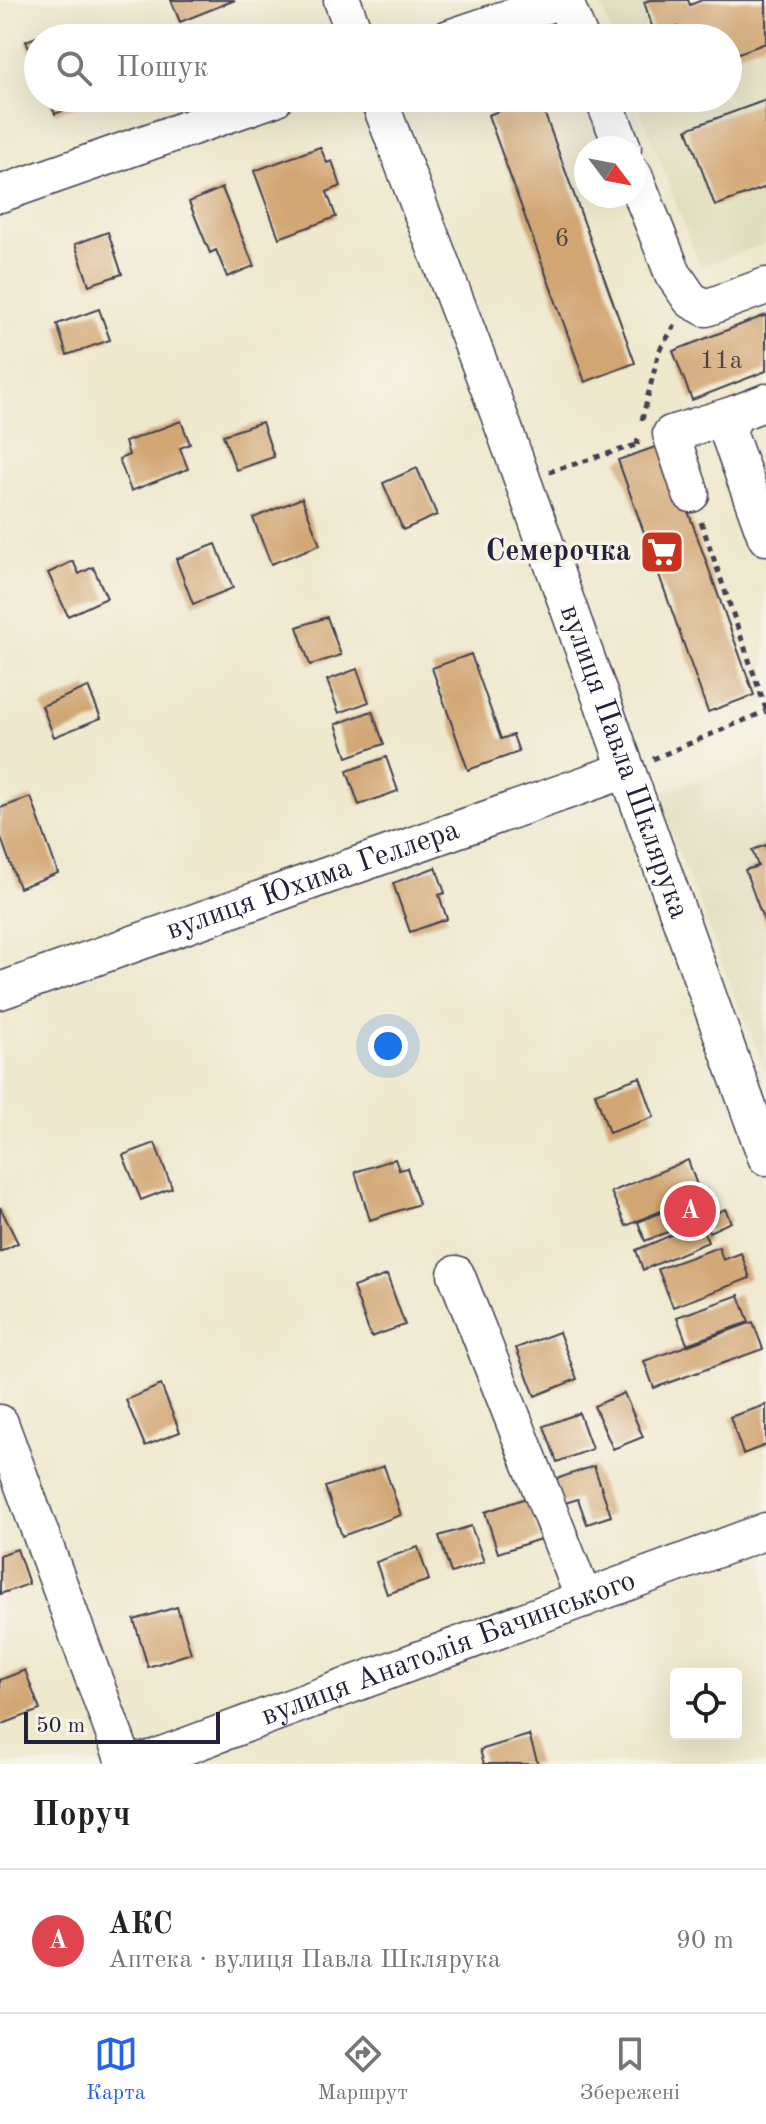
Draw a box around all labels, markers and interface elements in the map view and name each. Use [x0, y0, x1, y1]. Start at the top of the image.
search box [24, 24, 742, 112]
icon: search [52, 46, 96, 90]
text: Пошук [116, 53, 208, 83]
north arrow [574, 136, 646, 208]
house number: 6 [554, 226, 570, 252]
house number: 11а [699, 348, 743, 374]
supermarket icon: Семерочка [638, 528, 686, 576]
place label: Семерочка [486, 537, 631, 567]
street label: вулиця Павла Шклярука [554, 601, 694, 923]
street label: вулиця Юхима Геллера [163, 815, 464, 946]
your location [368, 1026, 408, 1066]
pin: A [664, 1181, 716, 1241]
street label: вулиця Анатолія Бачинського [258, 1566, 640, 1732]
map controls [670, 1668, 742, 1740]
button: locate [670, 1668, 742, 1740]
scale bar [24, 1708, 220, 1744]
text: 50 m [36, 1715, 85, 1737]
text: Поруч [32, 1799, 131, 1833]
text: АКС [108, 1910, 173, 1940]
text: A [48, 1928, 68, 1954]
text: 90 m [676, 1928, 734, 1954]
text: Аптека · вулиця Павла Шклярука [108, 1947, 501, 1973]
tab: Карта [86, 2032, 146, 2107]
tab: Маршрут [317, 2032, 408, 2107]
tab: Збережені [580, 2032, 680, 2107]

